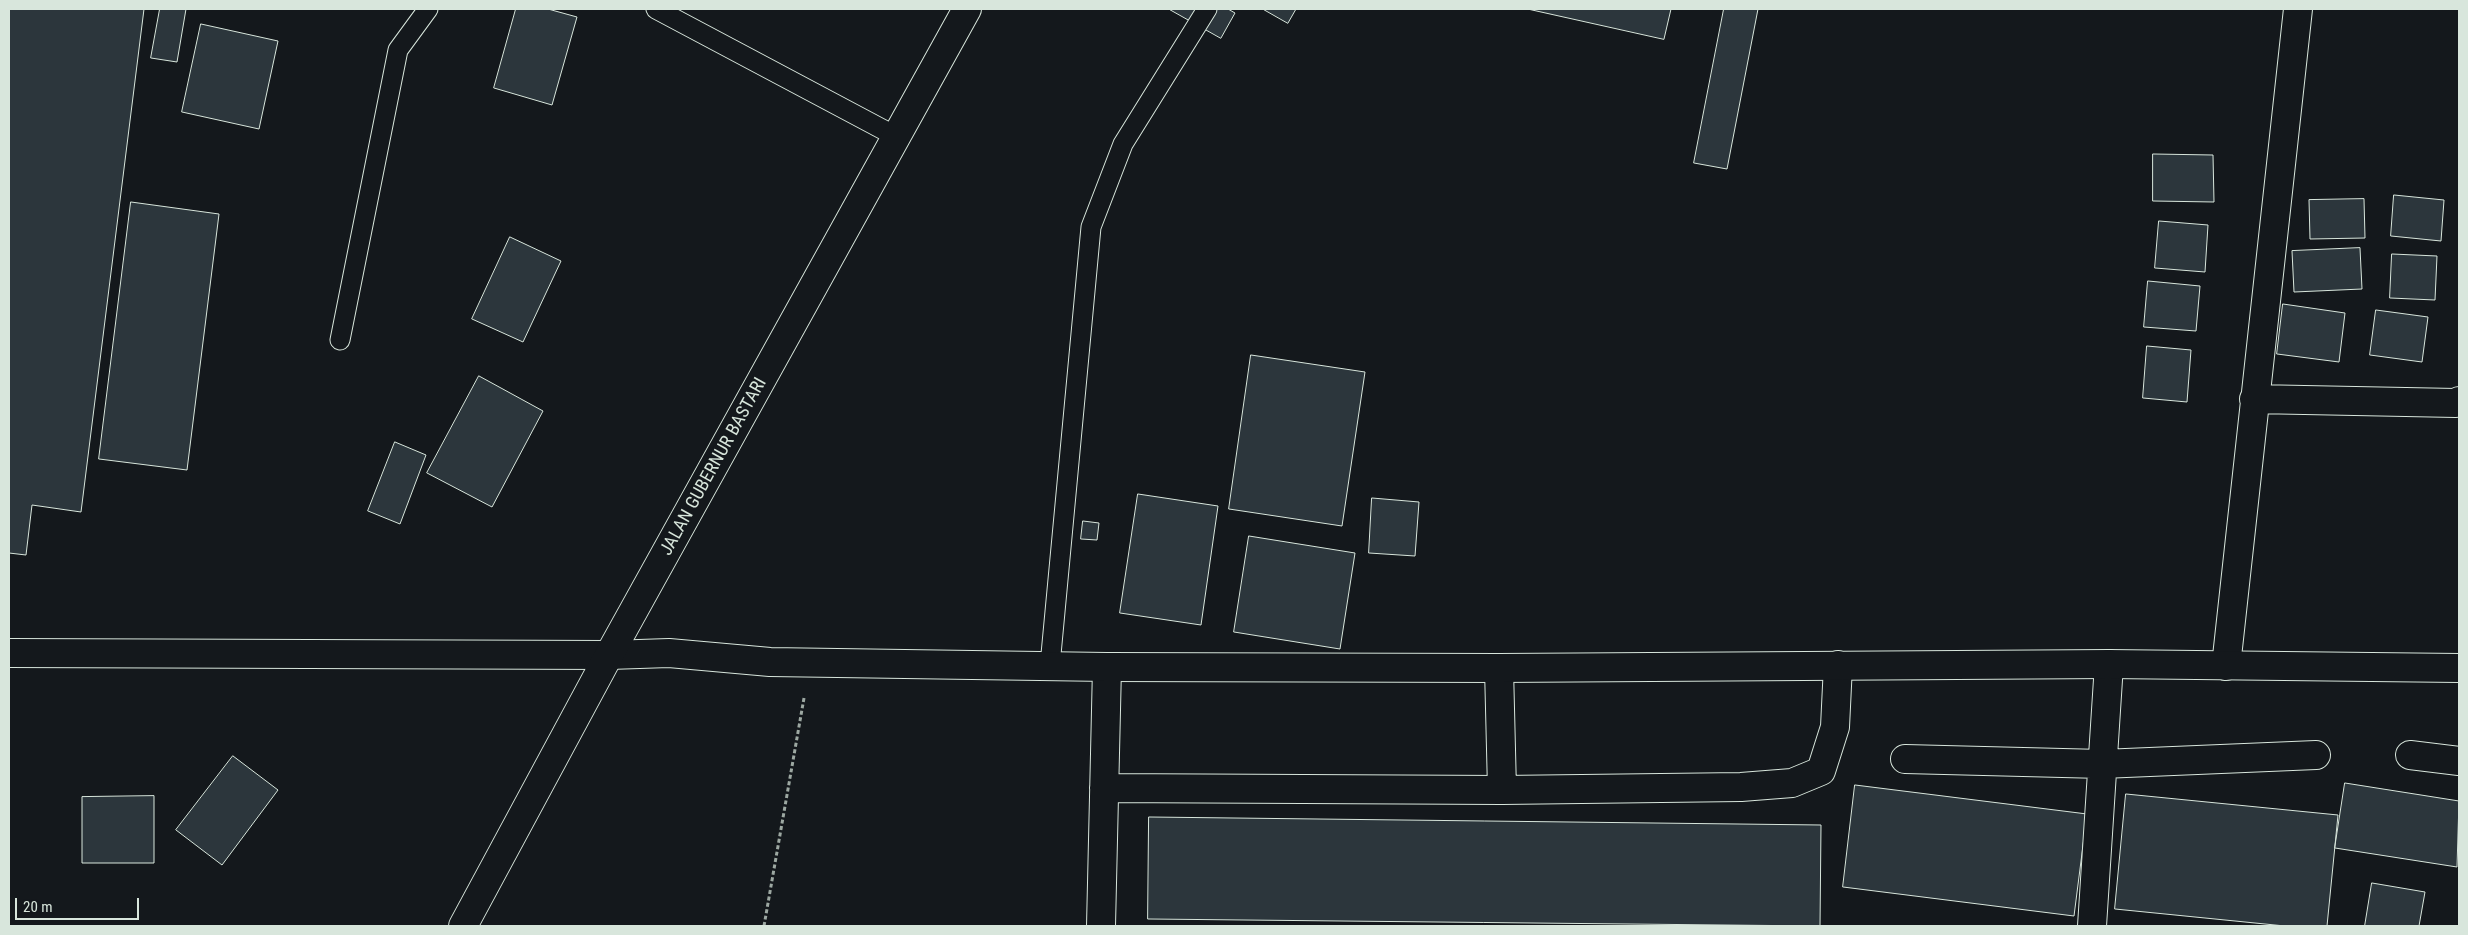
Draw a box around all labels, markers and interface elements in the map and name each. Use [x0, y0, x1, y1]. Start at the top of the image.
street label: JALAN GUBERNUR BASTARI [656, 374, 772, 560]
scale bar [18, 888, 141, 920]
text: 20 m [23, 898, 53, 916]

